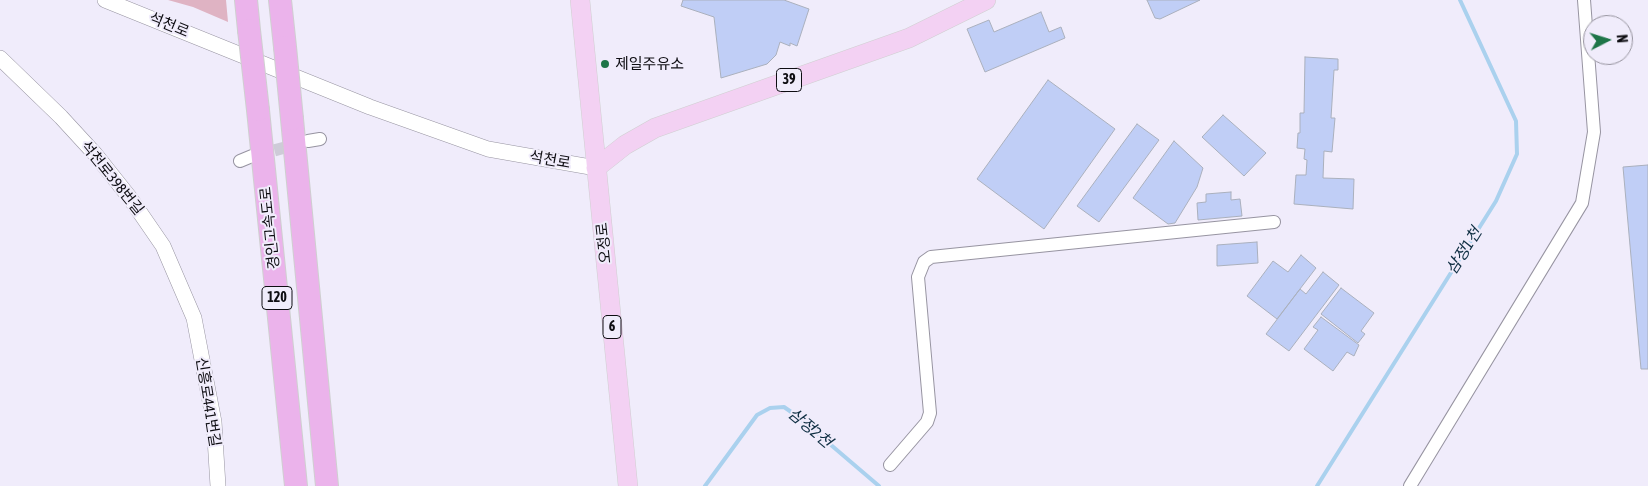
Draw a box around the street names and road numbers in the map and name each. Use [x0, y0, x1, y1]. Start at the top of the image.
street label: 석천로 [146, 9, 192, 41]
road number: 39 [776, 68, 802, 92]
street label: 석천로398번길 [77, 137, 147, 219]
street label: 석천로 [528, 148, 572, 172]
street label: 경인고속도로 [257, 186, 283, 270]
street label: 오정로 [593, 221, 615, 265]
road number: 120 [262, 286, 292, 310]
road number: 6 [603, 316, 621, 338]
street label: 신흥로441번길 [192, 356, 224, 448]

